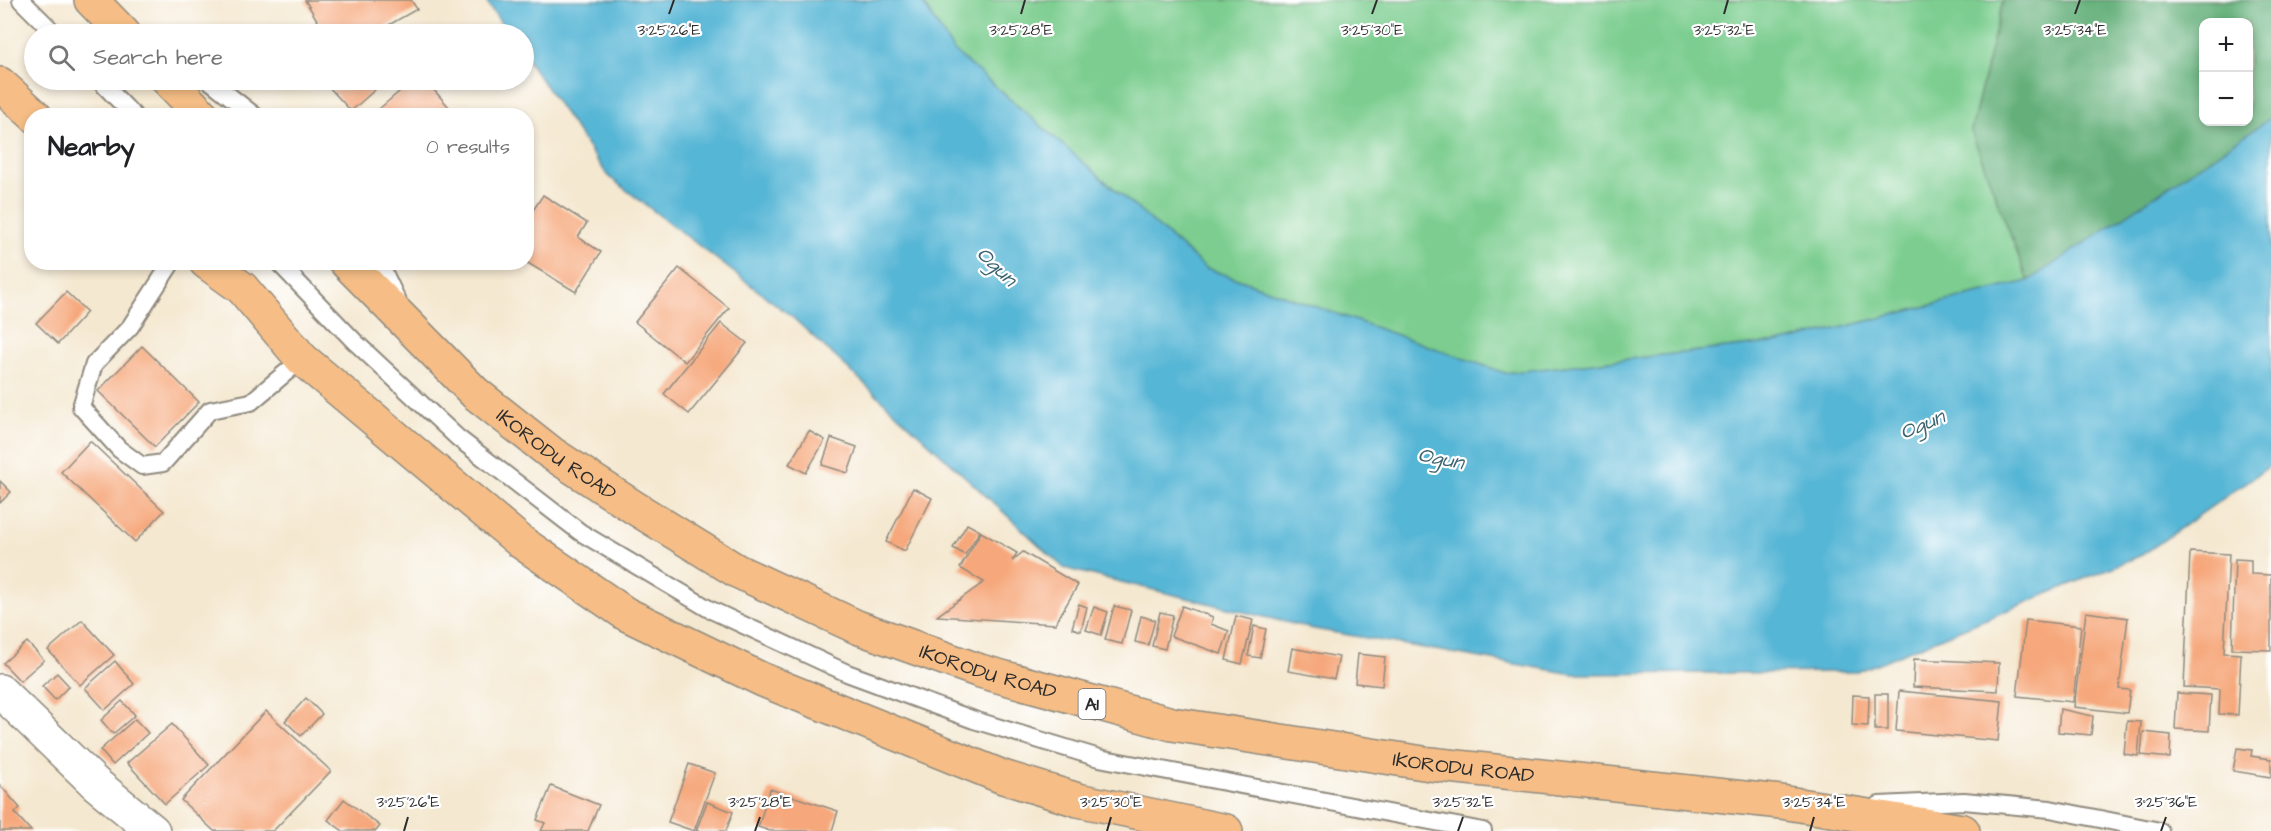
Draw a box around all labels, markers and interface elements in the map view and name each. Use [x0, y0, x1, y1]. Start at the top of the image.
map controls [2199, 18, 2253, 126]
button: + [2199, 18, 2253, 72]
text: 3°25'26"E [638, 20, 701, 41]
text: 3°25'28"E [989, 20, 1053, 41]
text: 3°25'30"E [1341, 20, 1403, 41]
text: 3°25'32"E [1693, 20, 1755, 41]
text: 3°25'34"E [2044, 20, 2107, 41]
search box [24, 24, 534, 90]
icon: search [45, 41, 78, 74]
text: Search here [93, 42, 223, 73]
button: − [2199, 72, 2253, 126]
text: Nearby [48, 129, 135, 165]
text: 0 results [426, 133, 510, 161]
water label: Ogun [969, 240, 1024, 295]
street label: IKORODU ROAD [490, 402, 622, 507]
water label: Ogun [1895, 402, 1951, 448]
water label: Ogun [1415, 440, 1468, 478]
street label: IKORODU ROAD [916, 638, 1060, 706]
road number: A1 [1078, 689, 1106, 719]
street label: IKORODU ROAD [1391, 745, 1535, 790]
text: 3°25'26"E [377, 792, 440, 813]
text: 3°25'28"E [728, 792, 792, 813]
text: 3°25'30"E [1080, 792, 1142, 813]
text: 3°25'32"E [1432, 792, 1494, 813]
text: 3°25'34"E [1783, 792, 1846, 813]
text: 3°25'36"E [2135, 792, 2197, 813]

